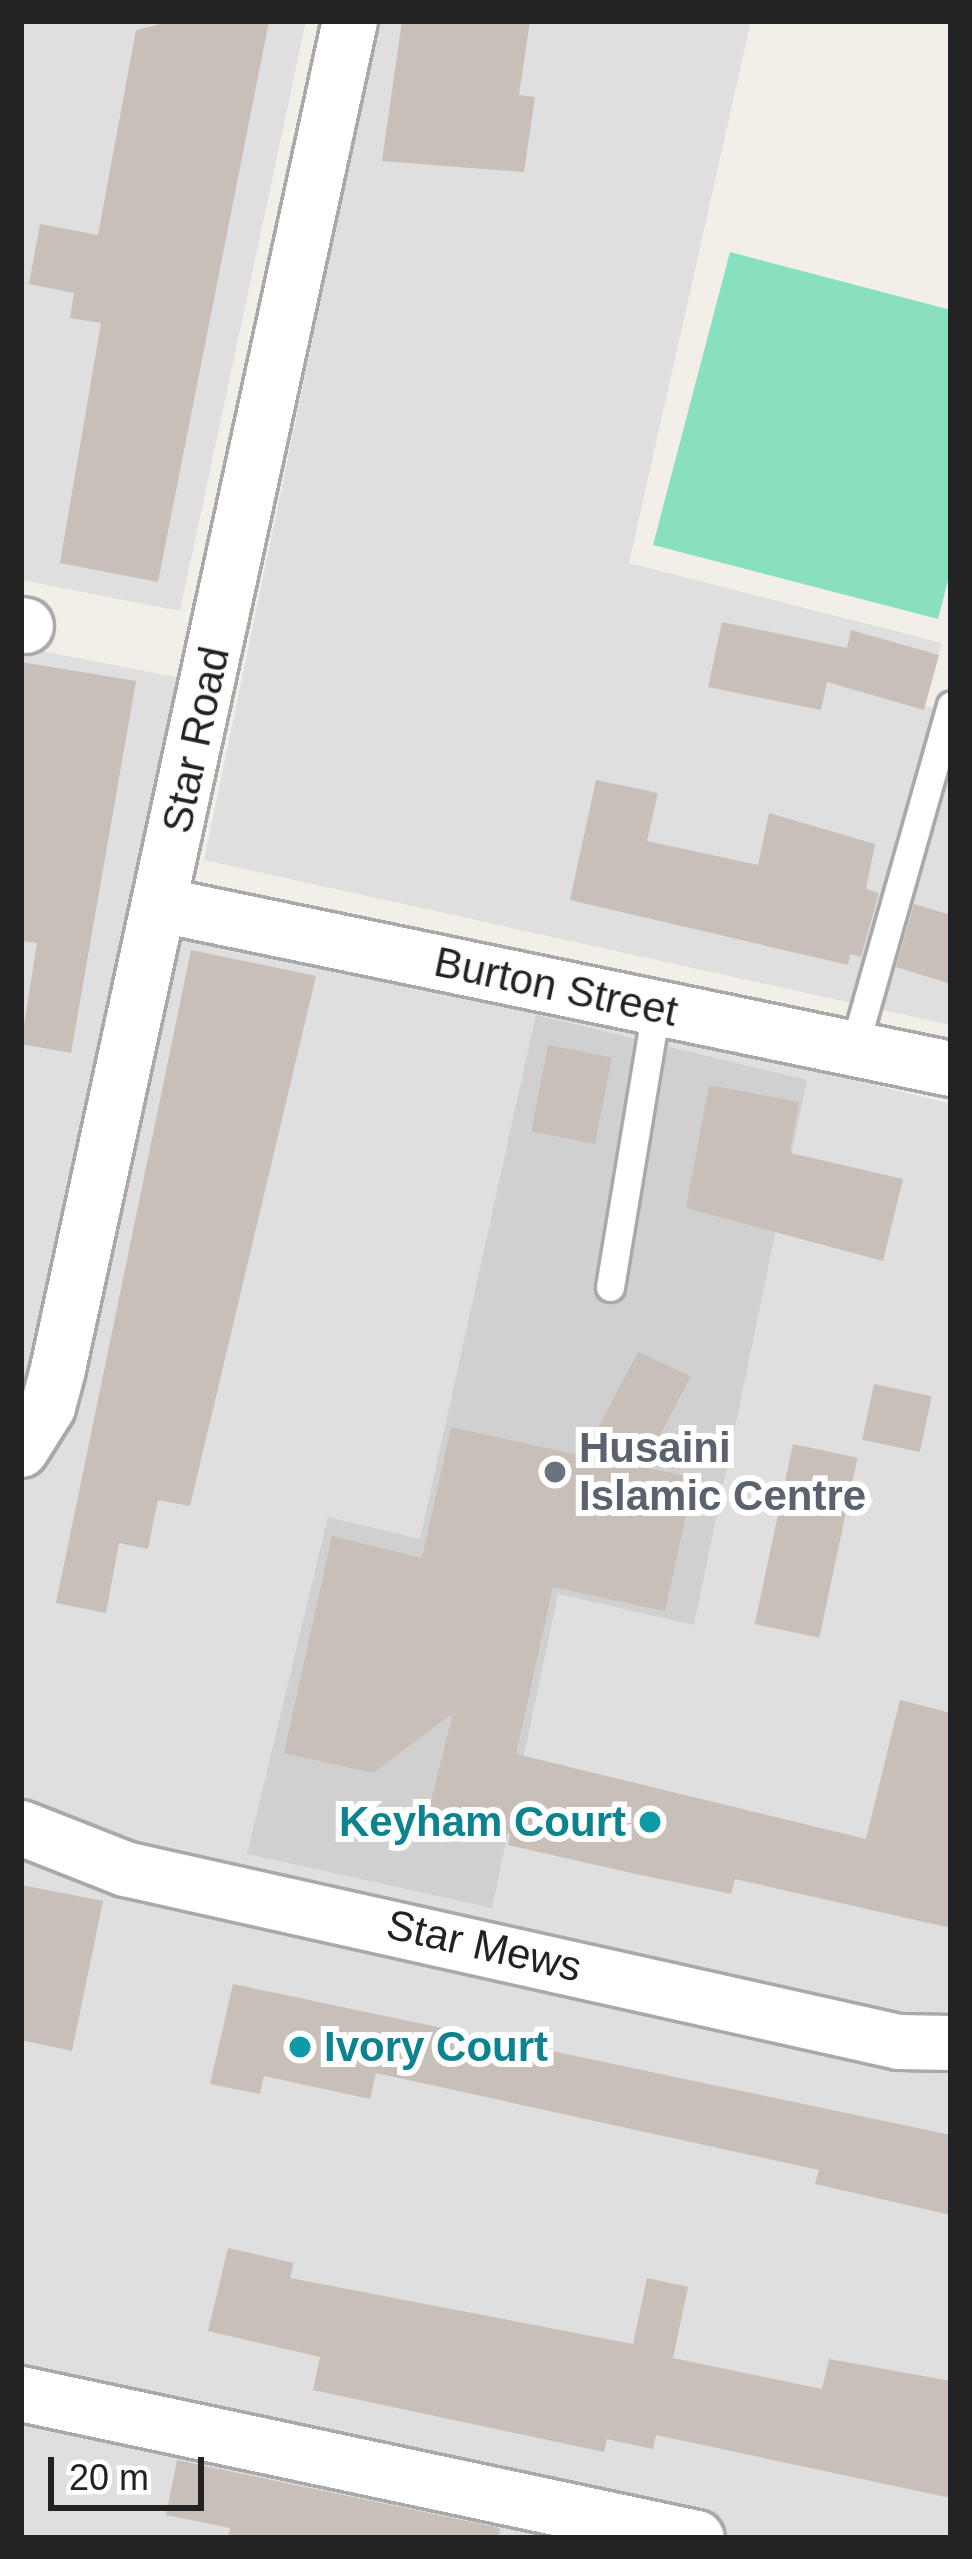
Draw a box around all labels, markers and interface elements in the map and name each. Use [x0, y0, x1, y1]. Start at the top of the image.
street label: Star Road [152, 642, 240, 838]
street label: Burton Street [430, 937, 682, 1037]
place label: Husaini Islamic Centre [579, 1423, 866, 1522]
marker: Husaini Islamic Centre [542, 1459, 568, 1485]
place label: Keyham Court [339, 1797, 626, 1847]
marker: Keyham Court [637, 1809, 663, 1835]
street label: Star Mews [382, 1899, 586, 1993]
place label: Ivory Court [324, 2022, 548, 2072]
marker: Ivory Court [287, 2034, 313, 2060]
scale bar [54, 2433, 210, 2507]
text: 20 m [69, 2457, 149, 2498]

